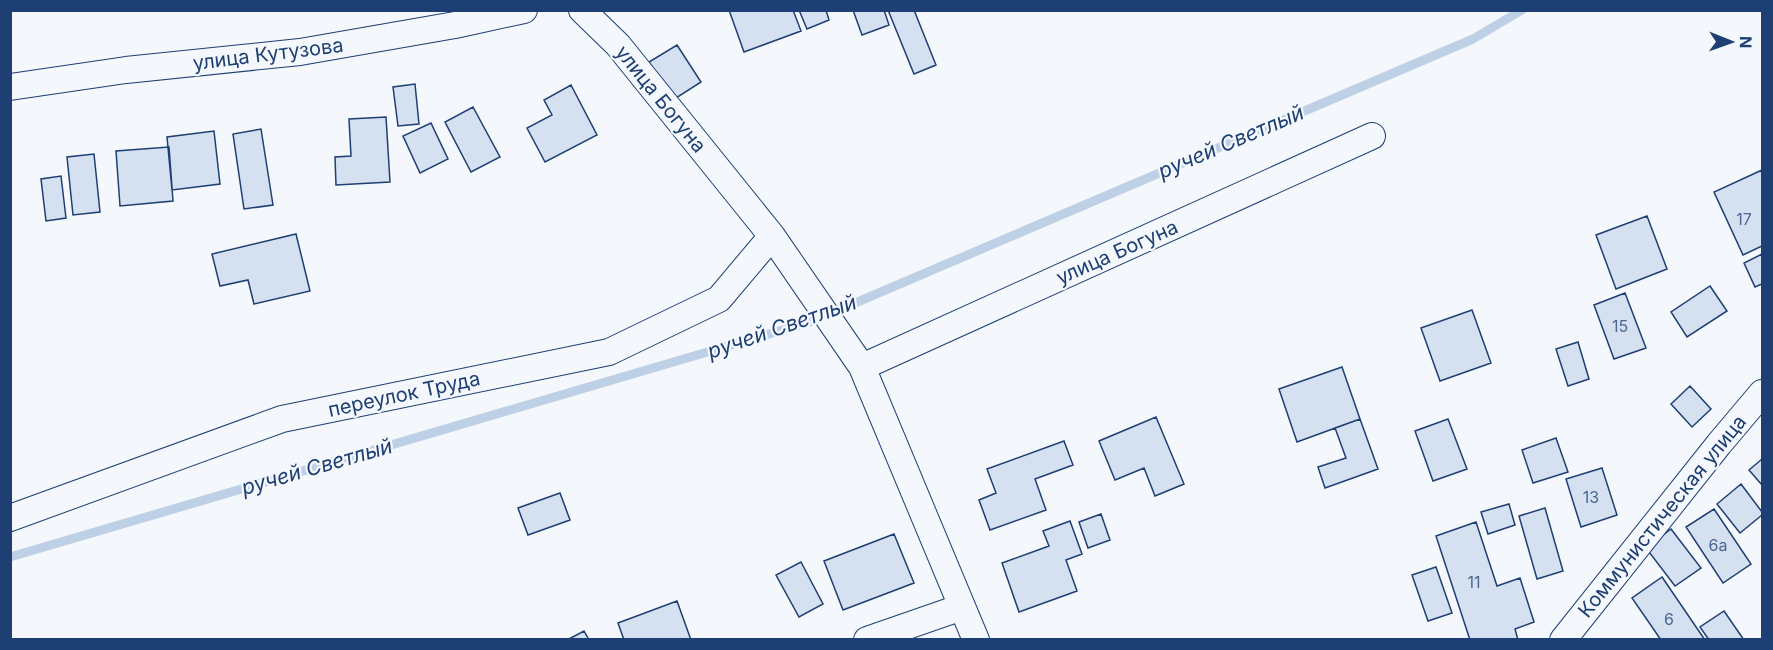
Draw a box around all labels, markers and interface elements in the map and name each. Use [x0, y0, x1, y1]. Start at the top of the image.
north arrow [1701, 12, 1761, 72]
street label: улица Кутузова [191, 33, 345, 75]
text: N [1736, 36, 1756, 49]
street label: улица Богуна [611, 41, 711, 157]
water label: ручей Светлый [1153, 100, 1307, 184]
house number: 17 [1736, 209, 1752, 229]
street label: улица Богуна [1052, 214, 1182, 290]
water label: ручей Светлый [703, 289, 860, 364]
house number: 15 [1612, 316, 1628, 336]
street label: переулок Труда [326, 366, 482, 422]
street label: Коммунистическая улица [1573, 410, 1751, 622]
water label: ручей Светлый [238, 433, 395, 500]
house number: 13 [1583, 487, 1599, 507]
house number: 6а [1709, 535, 1727, 555]
house number: 11 [1467, 572, 1481, 592]
house number: 6 [1664, 609, 1674, 629]

